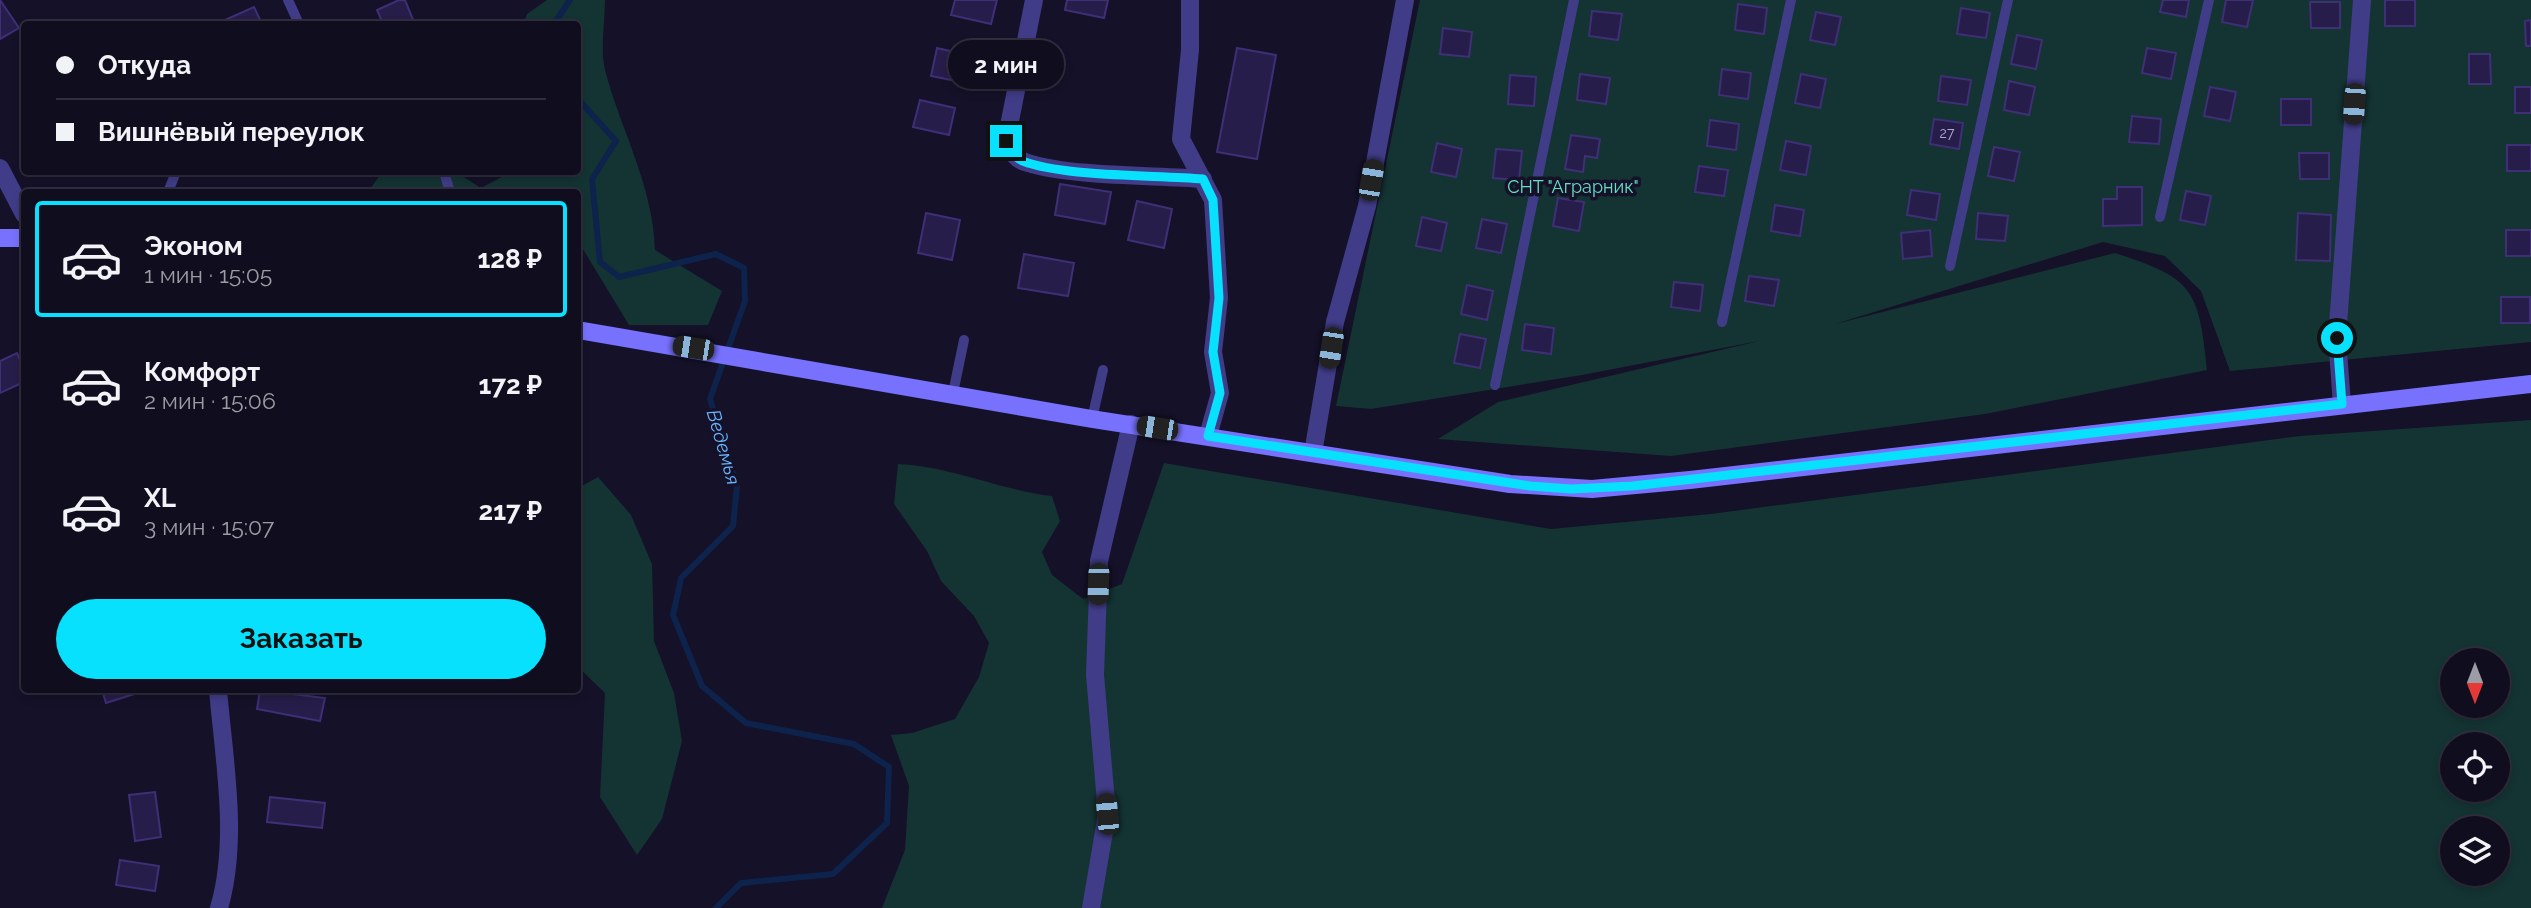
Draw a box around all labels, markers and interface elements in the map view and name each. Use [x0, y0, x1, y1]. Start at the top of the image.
callout: 2 мин [948, 40, 1064, 88]
text: Откуда [98, 50, 191, 80]
text: 2 мин [974, 51, 1038, 78]
car [2343, 82, 2366, 126]
text: Вишнёвый переулок [98, 117, 365, 147]
route end [990, 125, 1022, 157]
house number: 27 [1940, 125, 1955, 141]
car [1358, 157, 1385, 203]
park label: СНТ "Аграрник" [1507, 176, 1639, 197]
icon: car [60, 228, 123, 291]
text: Эконом [144, 231, 243, 261]
text: 128 ₽ [477, 244, 542, 274]
text: 1 мин · 15:05 [144, 261, 272, 288]
route start [2321, 322, 2353, 354]
car [1318, 326, 1345, 370]
car [671, 334, 716, 362]
icon: car [60, 354, 123, 417]
text: Комфорт [144, 357, 260, 387]
text: 172 ₽ [479, 370, 542, 400]
text: 2 мин · 15:06 [144, 387, 276, 414]
water label: Ведемья [703, 407, 745, 487]
car [1135, 414, 1180, 442]
icon: car [60, 480, 123, 543]
text: XL [144, 483, 176, 513]
text: 217 ₽ [479, 496, 542, 526]
text: 3 мин · 15:07 [144, 513, 274, 540]
car [1087, 563, 1110, 605]
button: Заказать [56, 599, 546, 679]
north arrow [2440, 648, 2510, 718]
map controls [2440, 648, 2510, 886]
button: locate [2440, 732, 2510, 802]
car [1095, 792, 1120, 836]
button: layers [2440, 816, 2510, 886]

